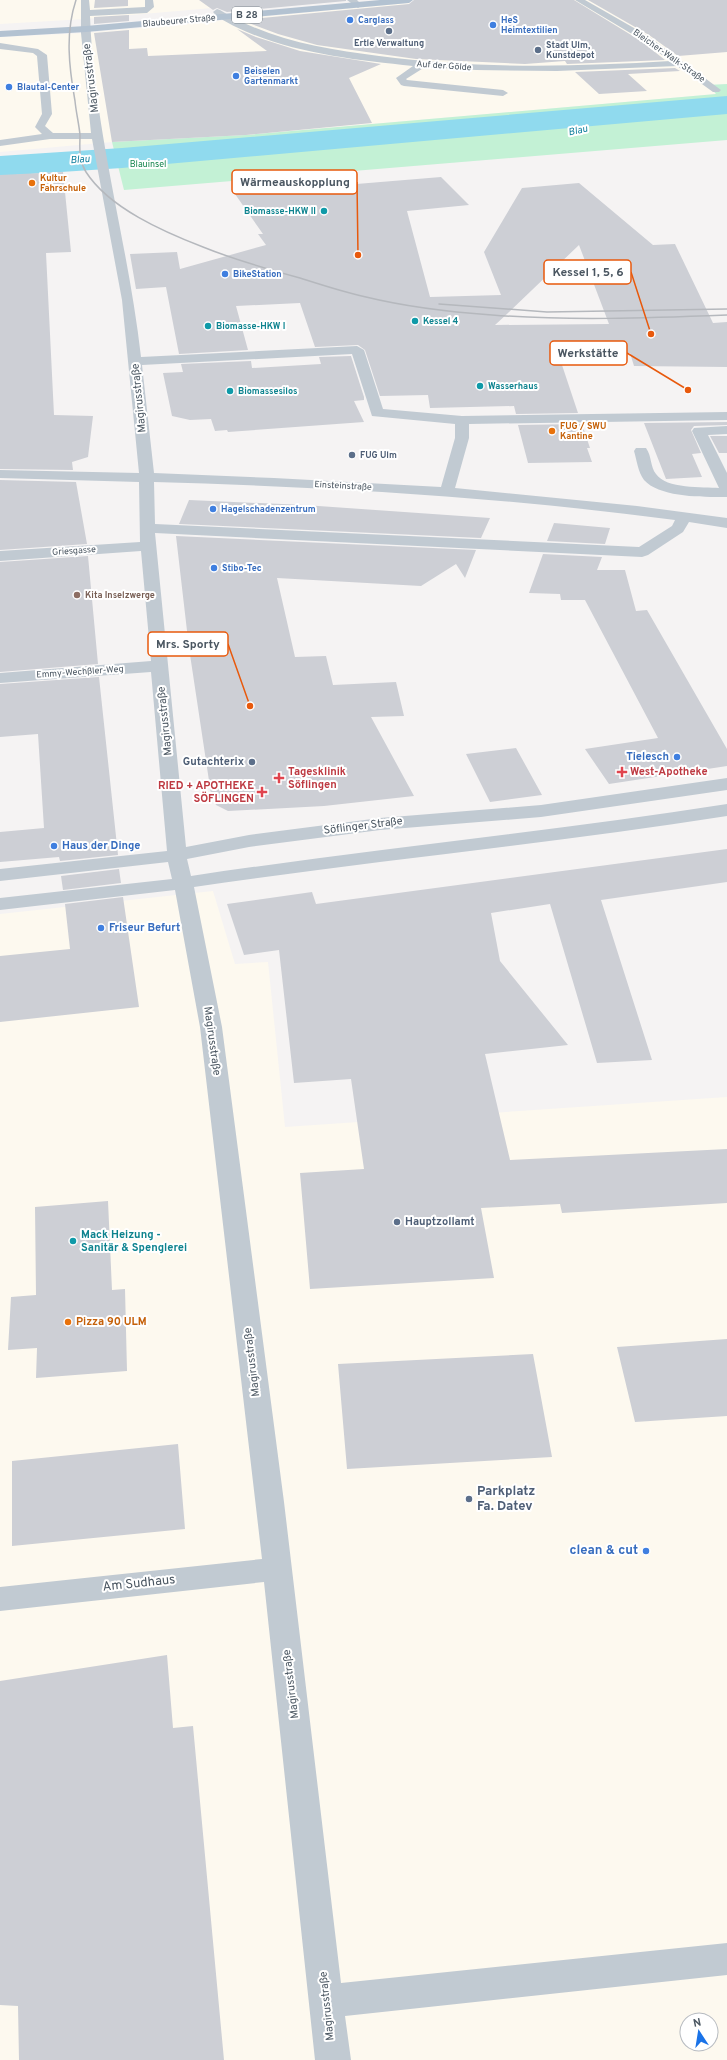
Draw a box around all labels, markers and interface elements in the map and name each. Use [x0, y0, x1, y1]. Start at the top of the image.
road number: B 28 [232, 7, 262, 23]
street label: Blaubeurer Straße [142, 12, 216, 30]
marker: Carglass [345, 15, 355, 25]
place label: Carglass [358, 15, 394, 26]
place label: HeS Heimtextilien [501, 15, 558, 36]
marker: HeS Heimtextilien [488, 20, 498, 30]
marker: Ertle Verwaltung [384, 26, 394, 36]
street label: Bleicher-Walk-Straße [631, 27, 707, 85]
place label: Ertle Verwaltung [354, 38, 424, 49]
place label: Stadt Ulm, Kunstdepot [546, 40, 595, 61]
street label: Magirusstraße [80, 43, 102, 113]
marker: Stadt Ulm, Kunstdepot [533, 45, 543, 55]
street label: Auf der Gölde [416, 59, 472, 73]
place label: Beiselen Gartenmarkt [244, 66, 299, 87]
marker: Beiselen Gartenmarkt [231, 71, 241, 81]
marker: Blautal-Center [4, 82, 14, 92]
place label: Blautal-Center [17, 82, 79, 93]
water label: Blau [567, 122, 589, 140]
water label: Blau [70, 153, 91, 167]
park label: Blauinsel [130, 159, 166, 170]
callout: Wärmeauskopplung [232, 170, 357, 194]
place label: Kultur Fahrschule [40, 173, 86, 194]
text: Wärmeauskopplung [240, 175, 350, 191]
marker: Kultur Fahrschule [27, 178, 37, 188]
place label: Biomasse-HKW II [244, 206, 316, 217]
marker: Biomasse-HKW II [319, 206, 329, 216]
callout: Kessel 1, 5, 6 [544, 260, 631, 284]
text: Kessel 1, 5, 6 [552, 265, 624, 281]
marker: BikeStation [220, 269, 230, 279]
place label: BikeStation [233, 269, 282, 280]
marker: Kessel 4 [410, 316, 420, 326]
place label: Kessel 4 [423, 316, 459, 327]
marker: Biomasse-HKW I [203, 321, 213, 331]
place label: Biomasse-HKW I [216, 321, 285, 332]
callout: Werkstätte [550, 341, 627, 365]
text: Werkstätte [558, 346, 619, 362]
street label: Magirusstraße [128, 363, 150, 433]
marker: Wasserhaus [475, 381, 485, 391]
place label: Wasserhaus [488, 381, 538, 392]
marker: Biomassesilos [225, 386, 235, 396]
place label: Biomassesilos [238, 386, 297, 397]
place label: FUG / SWU Kantine [560, 421, 606, 442]
marker: FUG / SWU Kantine [547, 426, 557, 436]
marker: FUG Ulm [347, 450, 357, 460]
place label: FUG Ulm [360, 450, 397, 461]
street label: Einsteinstraße [314, 479, 372, 493]
marker: Hagelschadenzentrum [208, 504, 218, 514]
place label: Hagelschadenzentrum [221, 504, 316, 515]
street label: Griesgasse [52, 544, 96, 558]
marker: Stibo-Tec [209, 563, 219, 573]
place label: Stibo-Tec [222, 563, 262, 574]
marker: Kita Inselzwerge [72, 590, 82, 600]
place label: Kita Inselzwerge [85, 590, 155, 601]
callout: Mrs. Sporty [148, 632, 228, 656]
text: Mrs. Sporty [156, 637, 220, 653]
street label: Emmy-Wechßler-Weg [36, 663, 124, 681]
street label: Magirusstraße [154, 686, 176, 756]
place label: Tielesch [626, 750, 669, 764]
marker: Tielesch [672, 752, 682, 762]
place label: Gutachterix [183, 755, 245, 769]
marker: Gutachterix [247, 757, 257, 767]
place label: Tagesklinik Söflingen [288, 765, 346, 792]
place label: West-Apotheke [630, 765, 708, 779]
marker: West-Apotheke [617, 767, 627, 777]
marker: Tagesklinik Söflingen [273, 772, 285, 784]
place label: RIED + APOTHEKE SÖFLINGEN [158, 779, 254, 806]
marker: RIED + APOTHEKE SÖFLINGEN [257, 787, 267, 797]
street label: Söflinger Straße [323, 814, 403, 838]
place label: Haus der Dinge [62, 839, 140, 853]
marker: Haus der Dinge [49, 841, 59, 851]
place label: Friseur Befurt [109, 921, 180, 935]
marker: Friseur Befurt [96, 923, 106, 933]
street label: Magirusstraße [200, 1006, 224, 1077]
place label: Hauptzollamt [405, 1215, 475, 1229]
marker: Hauptzollamt [392, 1217, 402, 1227]
place label: Mack Heizung - Sanitär & Spenglerei [81, 1228, 187, 1255]
marker: Mack Heizung - Sanitär & Spenglerei [68, 1236, 78, 1246]
place label: Pizza 90 ULM [76, 1315, 147, 1329]
marker: Pizza 90 ULM [63, 1317, 73, 1327]
street label: Magirusstraße [241, 1327, 263, 1397]
place label: Parkplatz Fa. Datev [477, 1484, 535, 1515]
marker: Parkplatz Fa. Datev [464, 1494, 474, 1504]
place label: clean & cut [569, 1543, 638, 1559]
marker: clean & cut [641, 1546, 651, 1556]
street label: Am Sudhaus [102, 1572, 176, 1596]
street label: Magirusstraße [280, 1649, 302, 1719]
street label: Magirusstraße [316, 1971, 338, 2041]
north arrow [679, 2012, 719, 2052]
text: N [692, 2016, 702, 2031]

